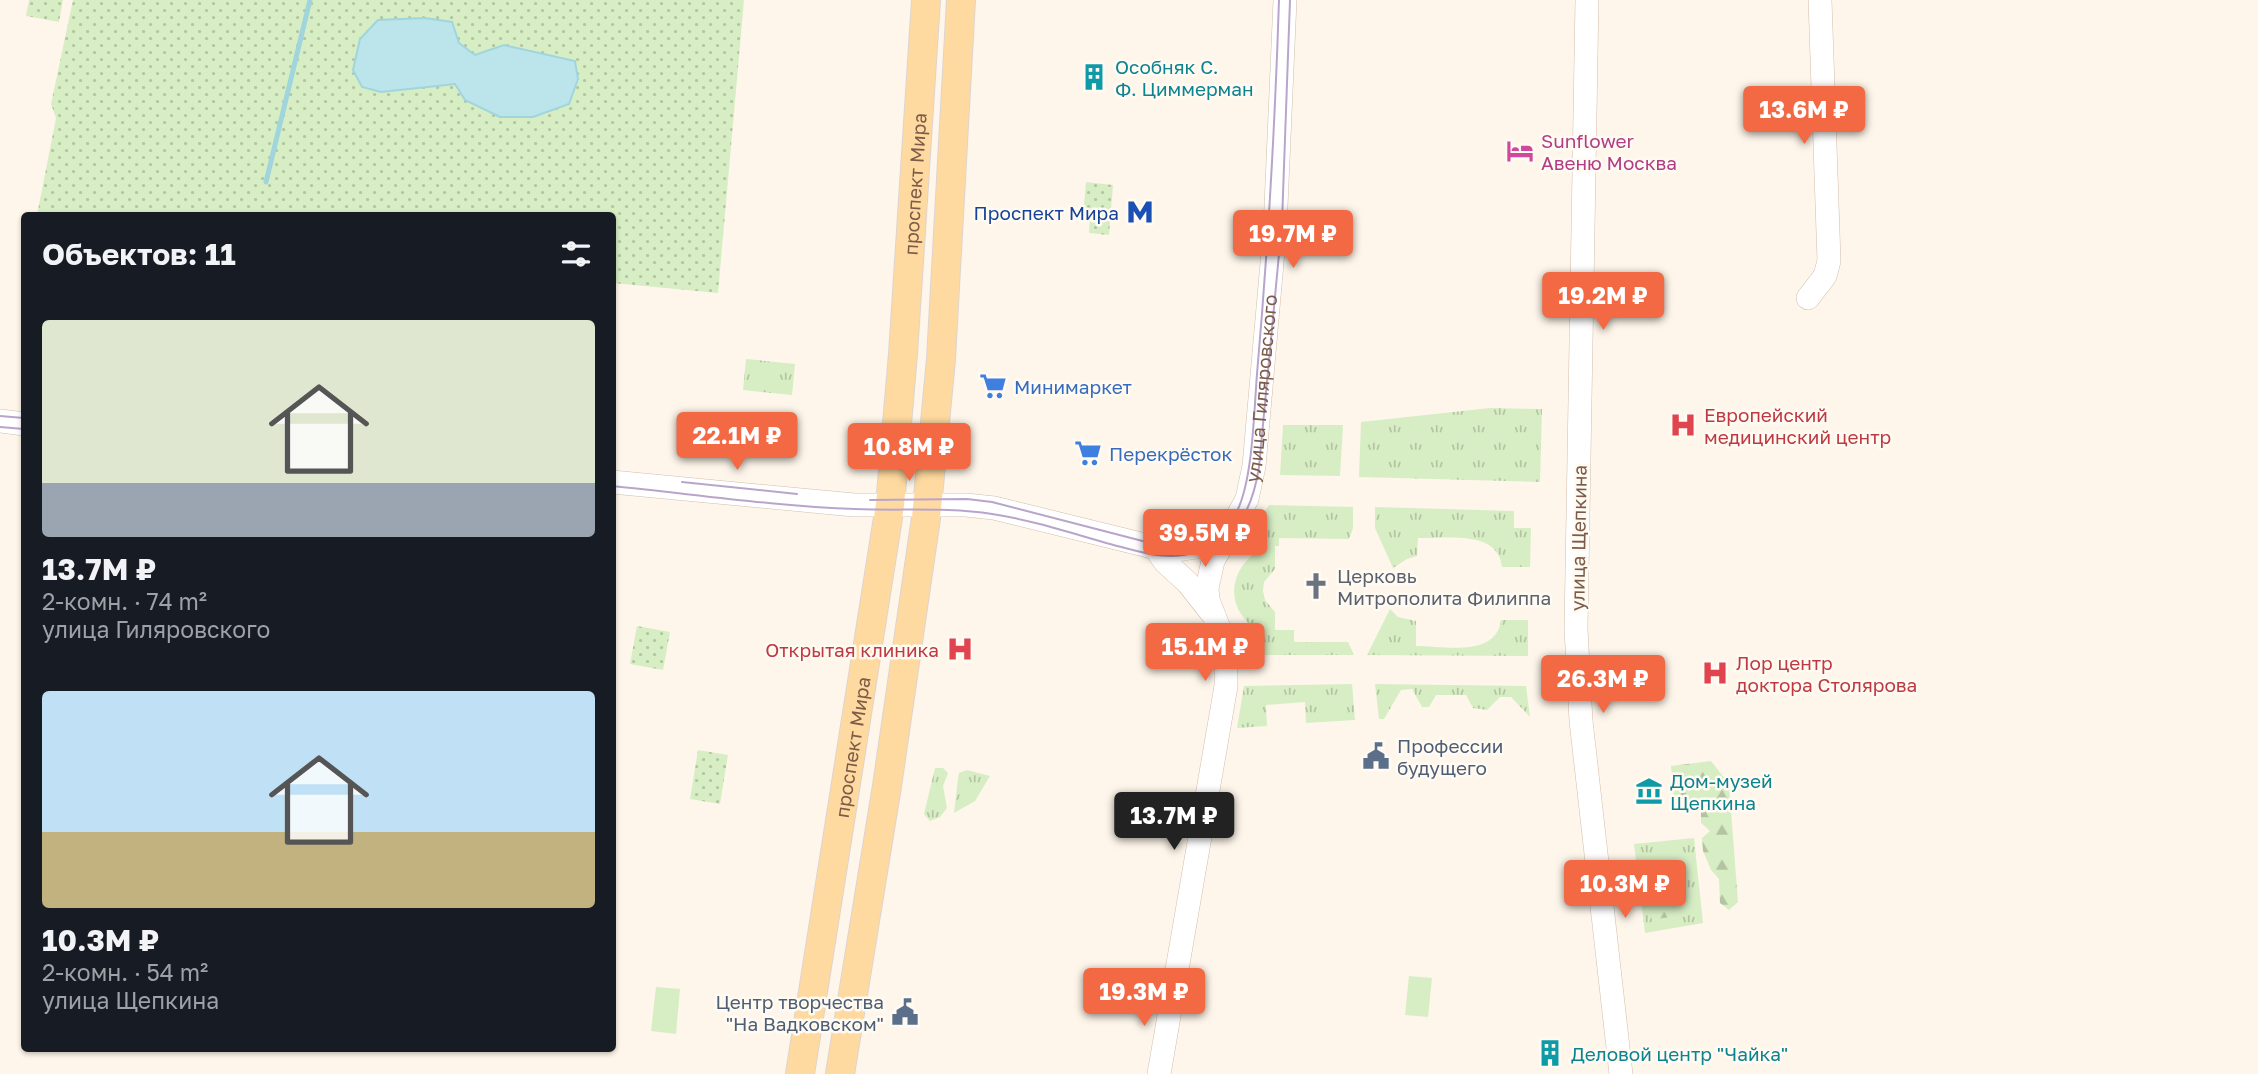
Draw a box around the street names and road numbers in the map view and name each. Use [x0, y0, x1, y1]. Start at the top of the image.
street label: проспект Мира [898, 112, 930, 256]
street label: улица Гиляровского [1239, 293, 1281, 484]
street label: улица Щепкина [1565, 465, 1591, 611]
street label: проспект Мира [829, 675, 874, 819]

